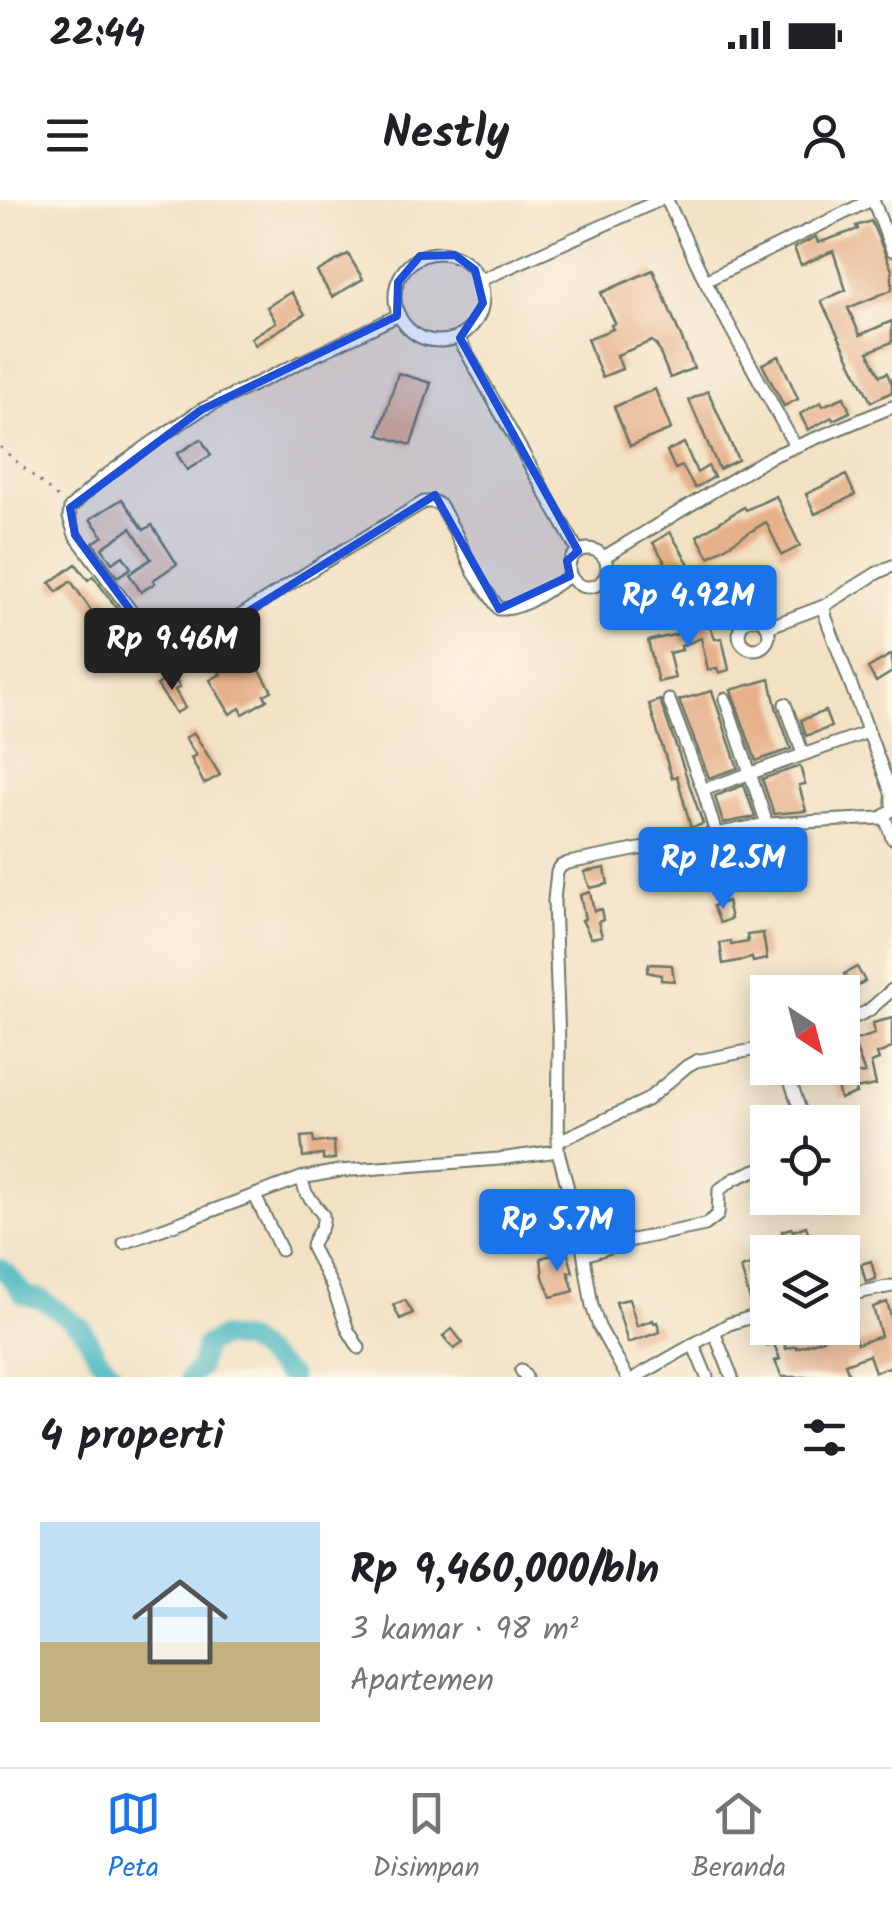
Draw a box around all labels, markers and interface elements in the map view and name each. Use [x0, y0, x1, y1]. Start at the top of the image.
text: 22:44 [50, 5, 145, 65]
text: Nestly [382, 99, 510, 171]
icon: menu [40, 108, 95, 163]
icon: person [797, 108, 852, 163]
pin: Rp 4.92M [585, 565, 791, 650]
text: Rp 4.92M [622, 572, 754, 623]
pin: Rp 9.46M [69, 608, 275, 693]
text: Rp 9.46M [106, 615, 238, 666]
pin: Rp 12.5M [620, 827, 826, 912]
text: Rp 12.5M [660, 834, 786, 885]
north arrow [750, 975, 860, 1085]
map controls [750, 975, 860, 1345]
button: locate [750, 1105, 860, 1215]
pin: Rp 5.7M [465, 1189, 649, 1274]
text: Rp 5.7M [501, 1196, 613, 1247]
button: layers [750, 1235, 860, 1345]
text: 4 properti [40, 1404, 224, 1471]
icon: filters [797, 1410, 852, 1465]
text: Rp 9,460,000/bln [350, 1538, 659, 1605]
icon: home [120, 1562, 240, 1682]
text: 3 kamar · 98 m² [350, 1605, 578, 1656]
text: Apartemen [350, 1656, 494, 1707]
tab: Peta [106, 1786, 161, 1891]
tab: Disimpan [373, 1786, 480, 1891]
tab: Beranda [691, 1786, 786, 1891]

